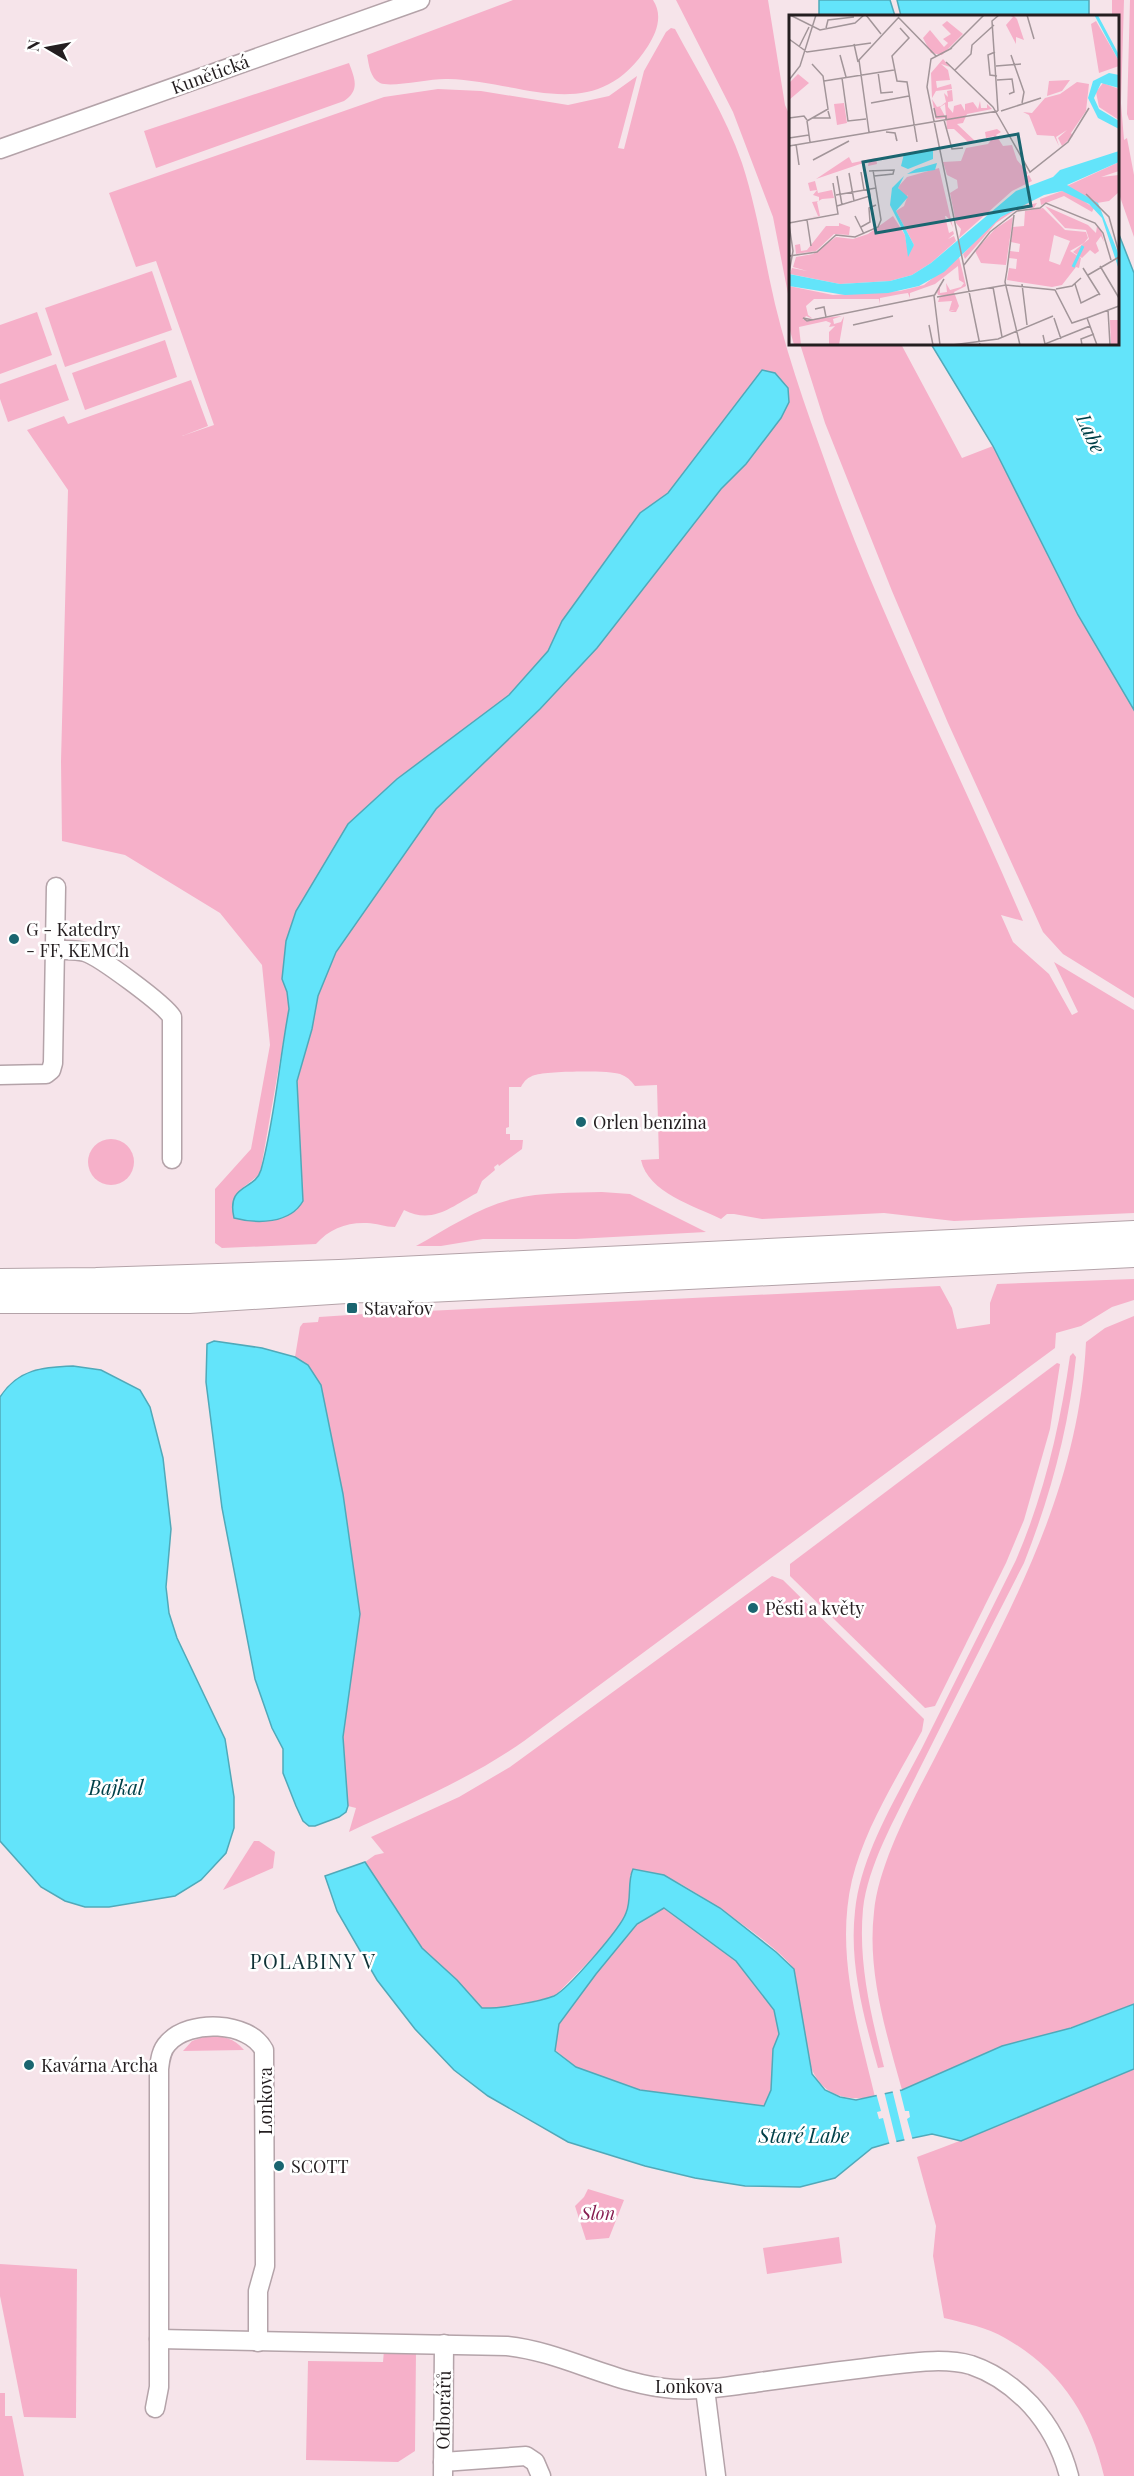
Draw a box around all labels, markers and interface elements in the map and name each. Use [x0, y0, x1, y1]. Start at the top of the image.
inset map [789, 15, 1119, 345]
north arrow [18, 18, 78, 78]
text: N [21, 37, 44, 53]
street label: Kunětická [168, 49, 252, 99]
water label: Labe [1071, 408, 1113, 458]
place label: G - Katedry - FF, KEMCh [26, 917, 130, 962]
marker: G - Katedry - FF, KEMCh [7, 932, 21, 946]
place label: Orlen benzina [593, 1110, 707, 1134]
marker: Orlen benzina [574, 1115, 588, 1129]
place label: Stavařov [364, 1296, 433, 1320]
marker: Stavařov [345, 1301, 359, 1315]
place label: Pěsti a květy [765, 1596, 864, 1620]
marker: Pěsti a květy [746, 1601, 760, 1615]
water label: Bajkal [88, 1773, 145, 1800]
district label: POLABINY V [250, 1947, 376, 1974]
place label: Kavárna Archa [41, 2053, 158, 2077]
marker: Kavárna Archa [22, 2058, 36, 2072]
street label: Lonkova [253, 2067, 277, 2135]
water label: Staré Labe [758, 2121, 850, 2148]
place label: SCOTT [291, 2154, 349, 2178]
marker: SCOTT [272, 2159, 286, 2173]
park label: Slon [580, 2201, 615, 2225]
street label: Odborářů [430, 2370, 456, 2450]
street label: Lonkova [655, 2374, 723, 2398]

